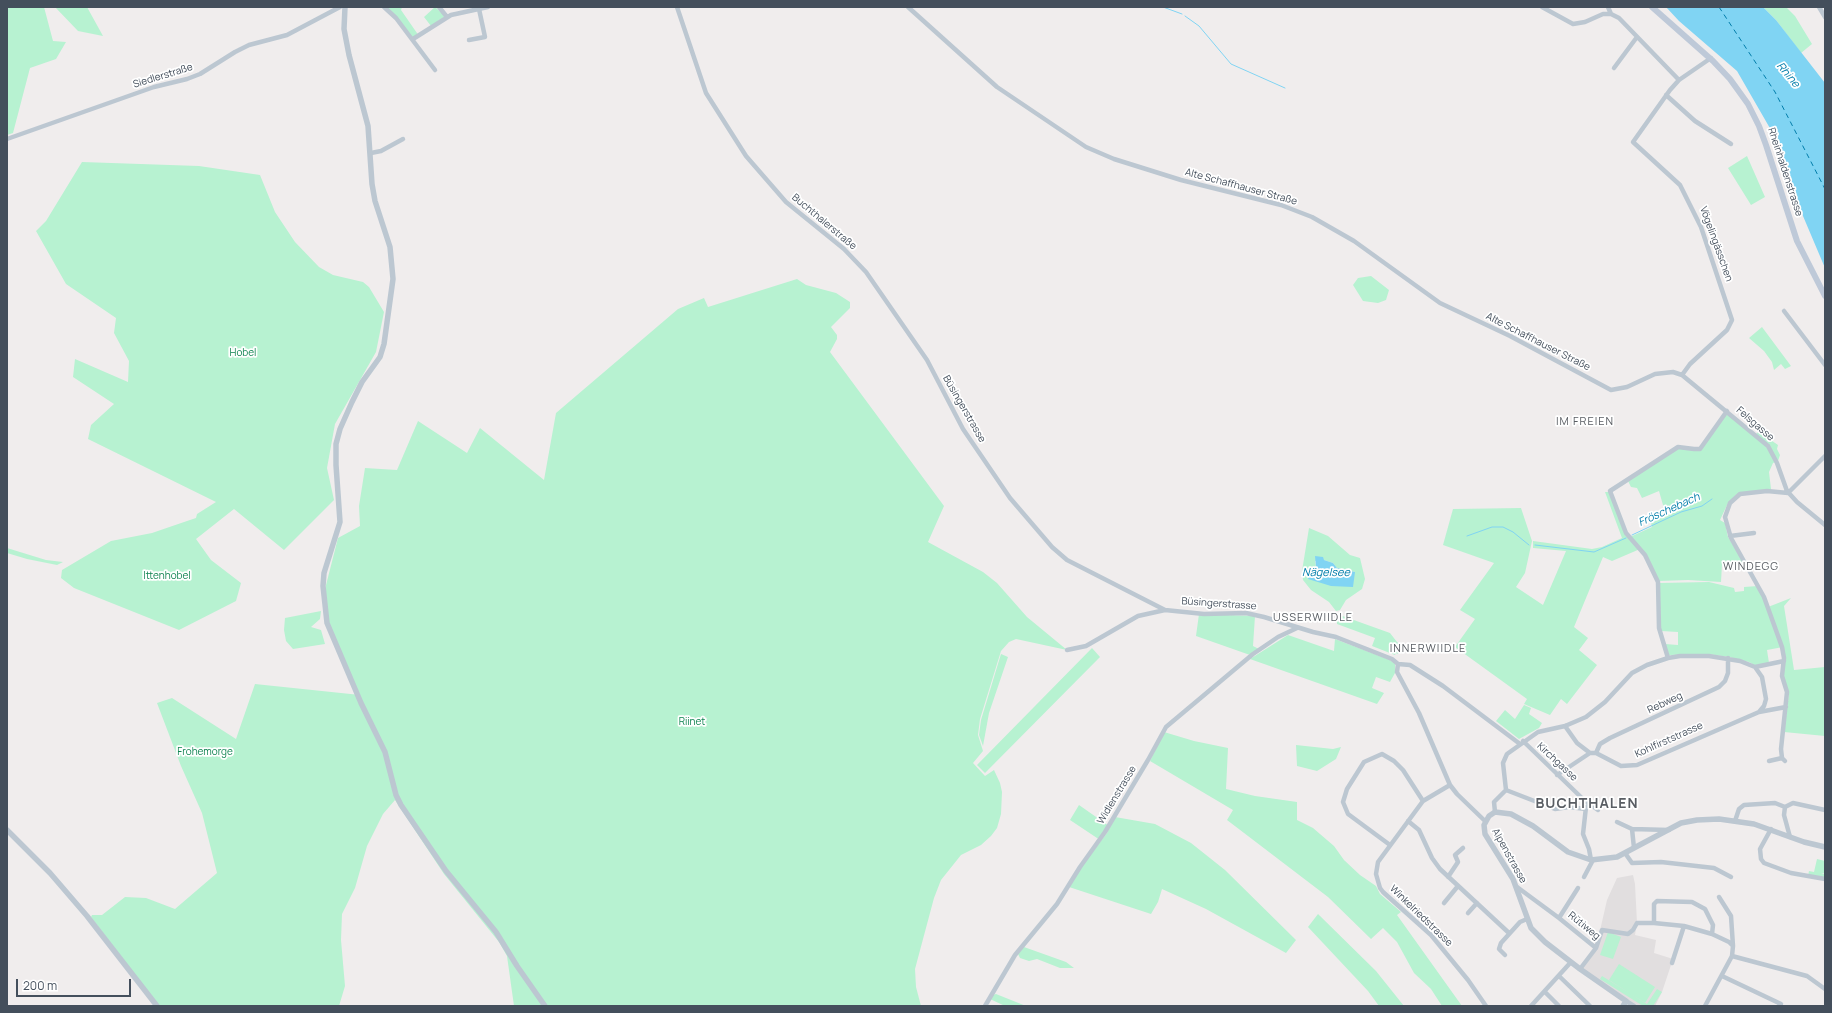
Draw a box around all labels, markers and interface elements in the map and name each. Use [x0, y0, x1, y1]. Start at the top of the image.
water label: Rhine [1774, 60, 1802, 90]
street label: Siedlerstraße [132, 61, 194, 91]
street label: Rheinhaldenstrasse [1765, 126, 1805, 218]
street label: Alte Schaffhauser Straße [1184, 166, 1298, 208]
street label: Buchthalerstraße [789, 191, 859, 253]
street label: Vögelingässchen [1697, 205, 1735, 283]
street label: Alte Schaffhauser Straße [1484, 310, 1592, 374]
park label: Hobel [230, 347, 256, 359]
street label: Büsingerstrasse [940, 373, 988, 445]
street label: Felsgasse [1734, 404, 1776, 444]
district label: IM FREIEN [1556, 415, 1614, 429]
water label: Fröschebach [1636, 491, 1702, 529]
district label: WINDEGG [1723, 560, 1779, 574]
water label: Nägelsee [1302, 566, 1350, 580]
park label: Ittenhobel [143, 570, 191, 582]
street label: Büsingerstrasse [1181, 595, 1257, 613]
district label: USSERWIIDLE [1273, 611, 1353, 625]
district label: INNERWIIDLE [1390, 642, 1466, 656]
street label: Rebweg [1646, 690, 1684, 716]
park label: Riinet [679, 716, 705, 728]
street label: Kohlfirststrasse [1633, 720, 1705, 760]
street label: Kirchgasse [1534, 740, 1580, 784]
park label: Frohemorge [177, 746, 233, 758]
street label: Widlenstrasse [1095, 764, 1139, 826]
district label: BUCHTHALEN [1535, 796, 1639, 812]
street label: Alpenstrasse [1489, 827, 1529, 885]
street label: Winkelriedstrasse [1387, 883, 1455, 949]
street label: Rütiweg [1566, 909, 1602, 943]
scale bar [18, 971, 133, 997]
text: 200 m [23, 977, 57, 994]

